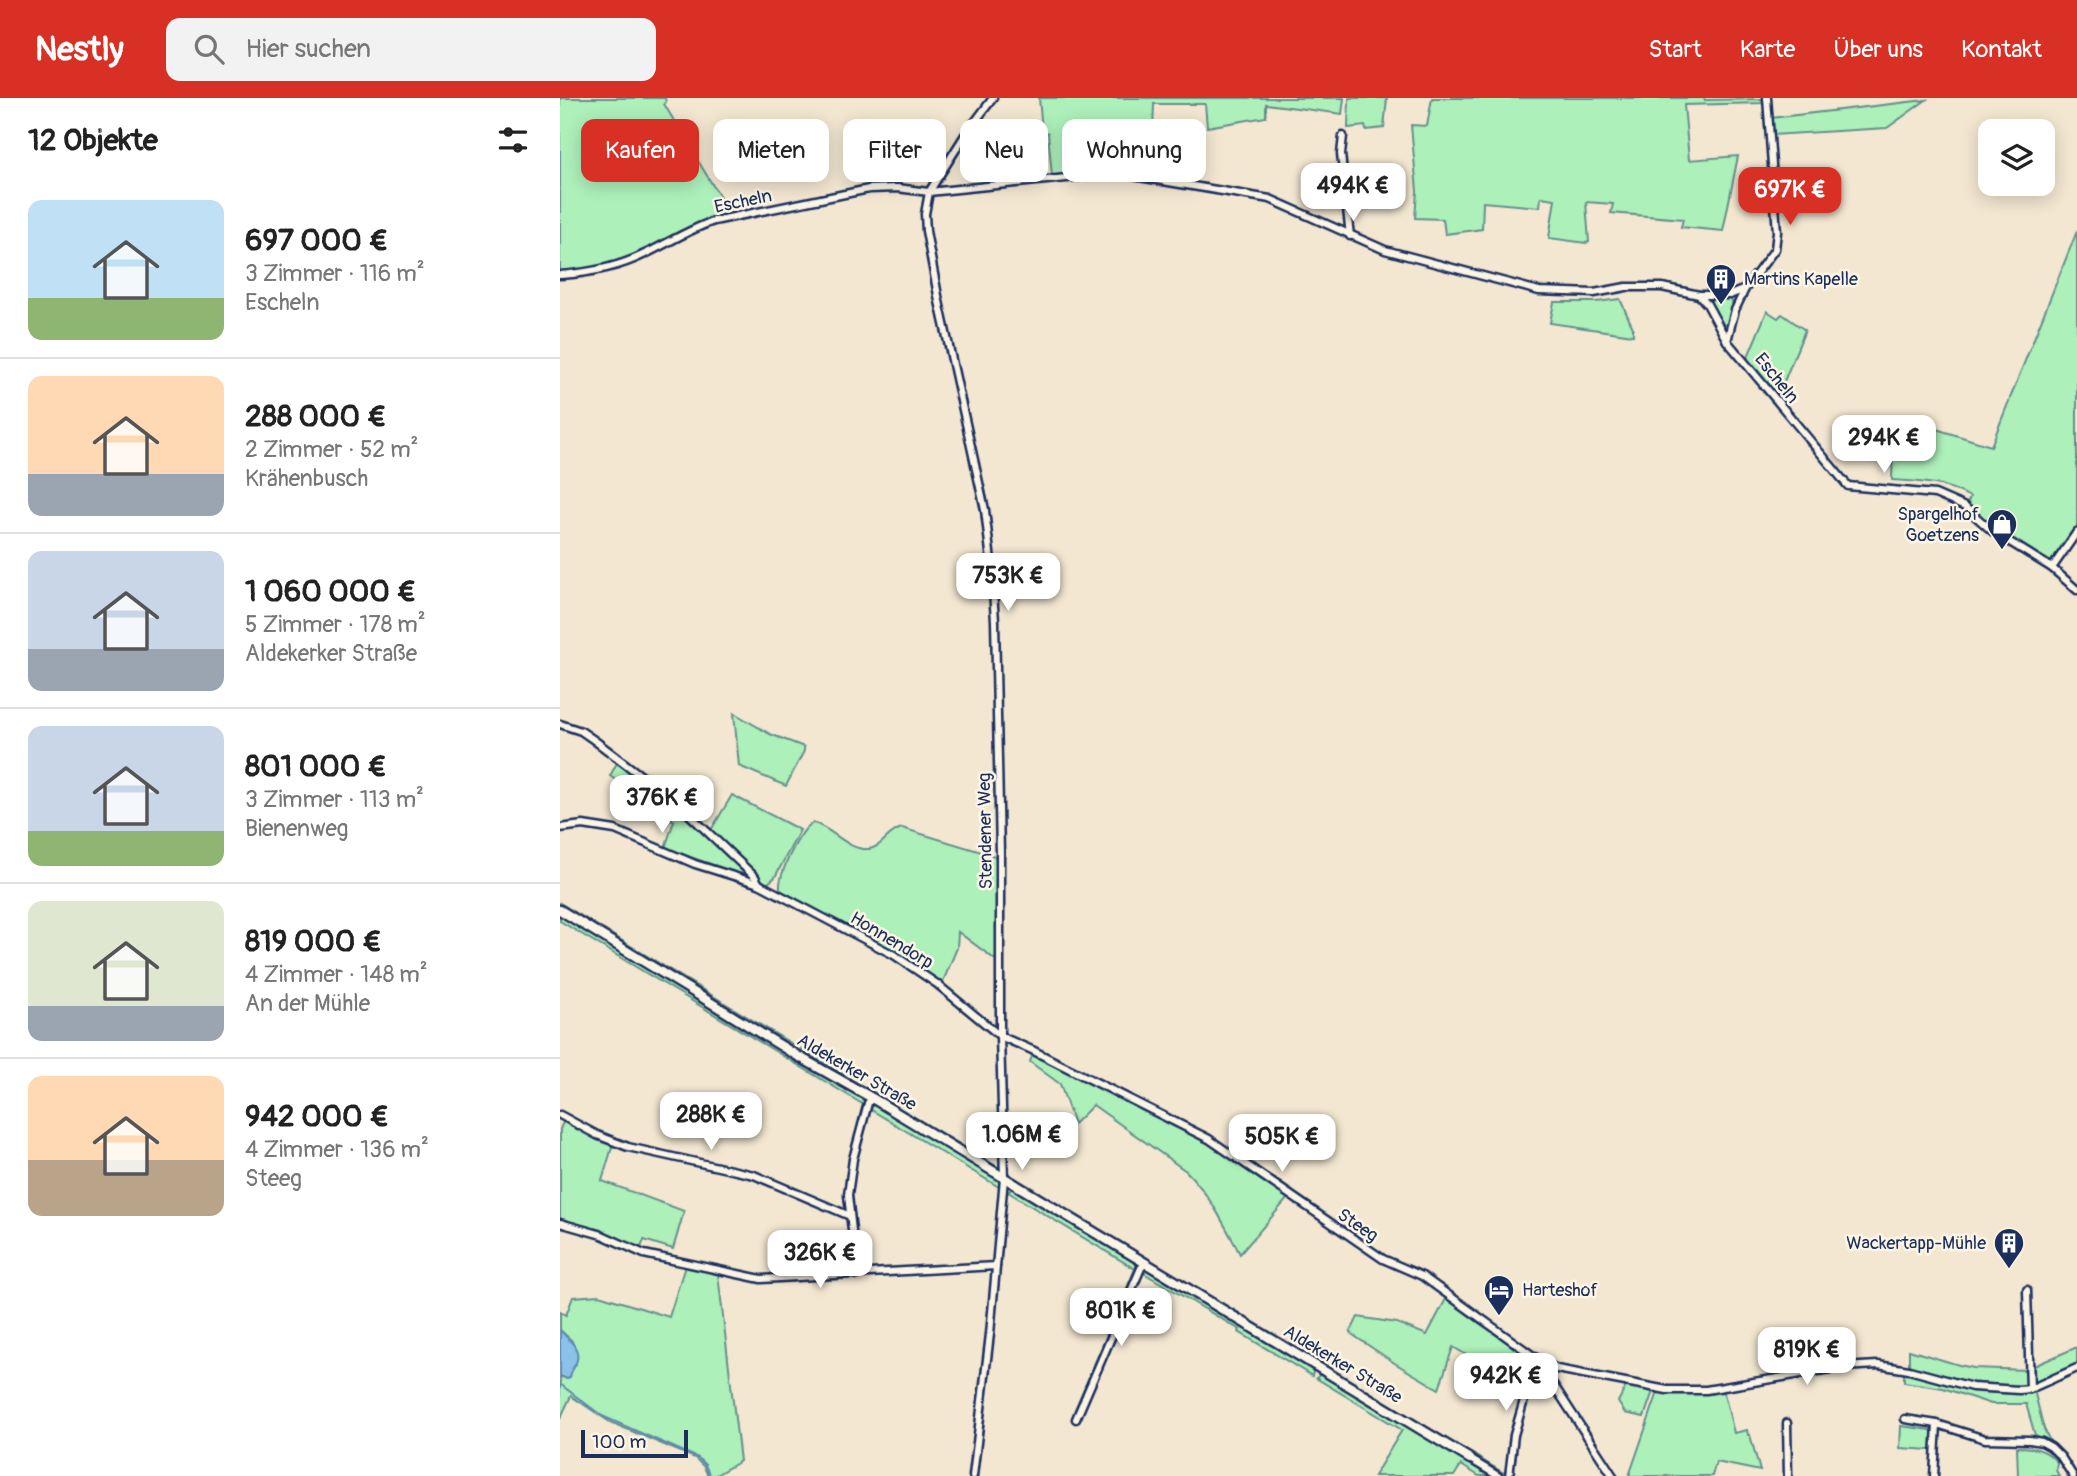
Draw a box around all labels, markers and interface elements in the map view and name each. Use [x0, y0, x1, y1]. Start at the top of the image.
search box [166, 18, 656, 81]
text: Nestly [35, 29, 124, 70]
icon: search [190, 30, 228, 68]
text: Hier suchen [246, 33, 371, 65]
text: Start [1649, 35, 1702, 64]
text: Karte [1740, 35, 1795, 64]
text: Über uns [1833, 35, 1923, 64]
text: Kontakt [1961, 35, 2042, 64]
chip: Kaufen [581, 119, 699, 182]
chip: Mieten [713, 119, 829, 182]
chip: Filter [843, 119, 946, 182]
chip: Neu [960, 119, 1048, 182]
chip: Wohnung [1062, 119, 1206, 182]
map controls [1978, 119, 2055, 196]
button: layers [1978, 119, 2055, 196]
icon: filters [494, 121, 532, 159]
text: 12 Objekte [28, 122, 158, 159]
pin: 494K € [1296, 164, 1410, 223]
pin: 697K € [1733, 167, 1847, 227]
text: 494K € [1317, 171, 1389, 200]
text: 697K € [1754, 175, 1826, 204]
street label: Escheln [712, 184, 774, 219]
text: 697 000 € [245, 222, 388, 259]
icon: home [84, 228, 168, 312]
text: 3 Zimmer · 116 m² [245, 259, 425, 288]
building icon: Martins Kapelle [1704, 262, 1738, 306]
place label: Martins Kapelle [1744, 268, 1858, 291]
text: Escheln [245, 288, 320, 317]
street label: Escheln [1749, 348, 1804, 408]
text: 288 000 € [245, 398, 386, 435]
icon: home [84, 404, 168, 488]
pin: 294K € [1827, 416, 1941, 475]
text: 294K € [1848, 423, 1920, 452]
text: 2 Zimmer · 52 m² [245, 435, 419, 464]
text: Krähenbusch [245, 464, 368, 493]
place label: Spargelhof Goetzens [1898, 503, 1980, 547]
shop icon: Spargelhof Goetzens [1985, 507, 2019, 551]
pin: 753K € [951, 554, 1065, 613]
text: 753K € [972, 561, 1044, 590]
text: 1 060 000 € [245, 573, 416, 610]
icon: home [84, 579, 168, 663]
text: 5 Zimmer · 178 m² [245, 610, 426, 639]
text: Aldekerker Straße [245, 639, 417, 668]
text: 801 000 € [245, 748, 387, 785]
icon: home [84, 754, 168, 838]
street label: Stendener Weg [973, 772, 998, 890]
pin: 376K € [605, 776, 719, 835]
text: 376K € [626, 783, 698, 812]
text: 3 Zimmer · 113 m² [245, 785, 424, 814]
text: Bienenweg [245, 814, 348, 843]
street label: Honnendorp [846, 907, 938, 974]
text: 819 000 € [245, 923, 382, 960]
icon: home [84, 929, 168, 1013]
text: 4 Zimmer · 148 m² [245, 960, 428, 989]
text: An der Mühle [245, 989, 370, 1018]
street label: Aldekerker Straße [793, 1029, 921, 1116]
pin: 288K € [654, 1093, 768, 1152]
text: 942 000 € [245, 1098, 389, 1135]
text: 288K € [676, 1100, 746, 1129]
icon: home [84, 1104, 168, 1188]
pin: 1.06M € [957, 1112, 1087, 1172]
pin: 505K € [1225, 1114, 1339, 1174]
text: 1.06M € [982, 1120, 1062, 1149]
text: 505K € [1245, 1122, 1319, 1151]
text: 4 Zimmer · 136 m² [245, 1135, 429, 1164]
text: Steeg [245, 1164, 302, 1193]
street label: Steeg [1333, 1203, 1383, 1247]
building icon: Wackertapp-Mühle [1992, 1226, 2026, 1270]
pin: 326K € [763, 1230, 877, 1290]
place label: Wackertapp-Mühle [1846, 1232, 1986, 1255]
text: 326K € [783, 1238, 857, 1267]
hotel icon: Harteshof [1482, 1273, 1516, 1317]
place label: Harteshof [1522, 1279, 1598, 1302]
pin: 801K € [1064, 1288, 1178, 1348]
text: 801K € [1086, 1296, 1156, 1325]
street label: Aldekerker Straße [1279, 1320, 1406, 1409]
pin: 819K € [1750, 1328, 1864, 1387]
text: 819K € [1774, 1335, 1840, 1364]
pin: 942K € [1449, 1354, 1563, 1413]
text: 942K € [1470, 1361, 1542, 1390]
scale bar [581, 1427, 688, 1459]
text: 100 m [592, 1430, 646, 1454]

